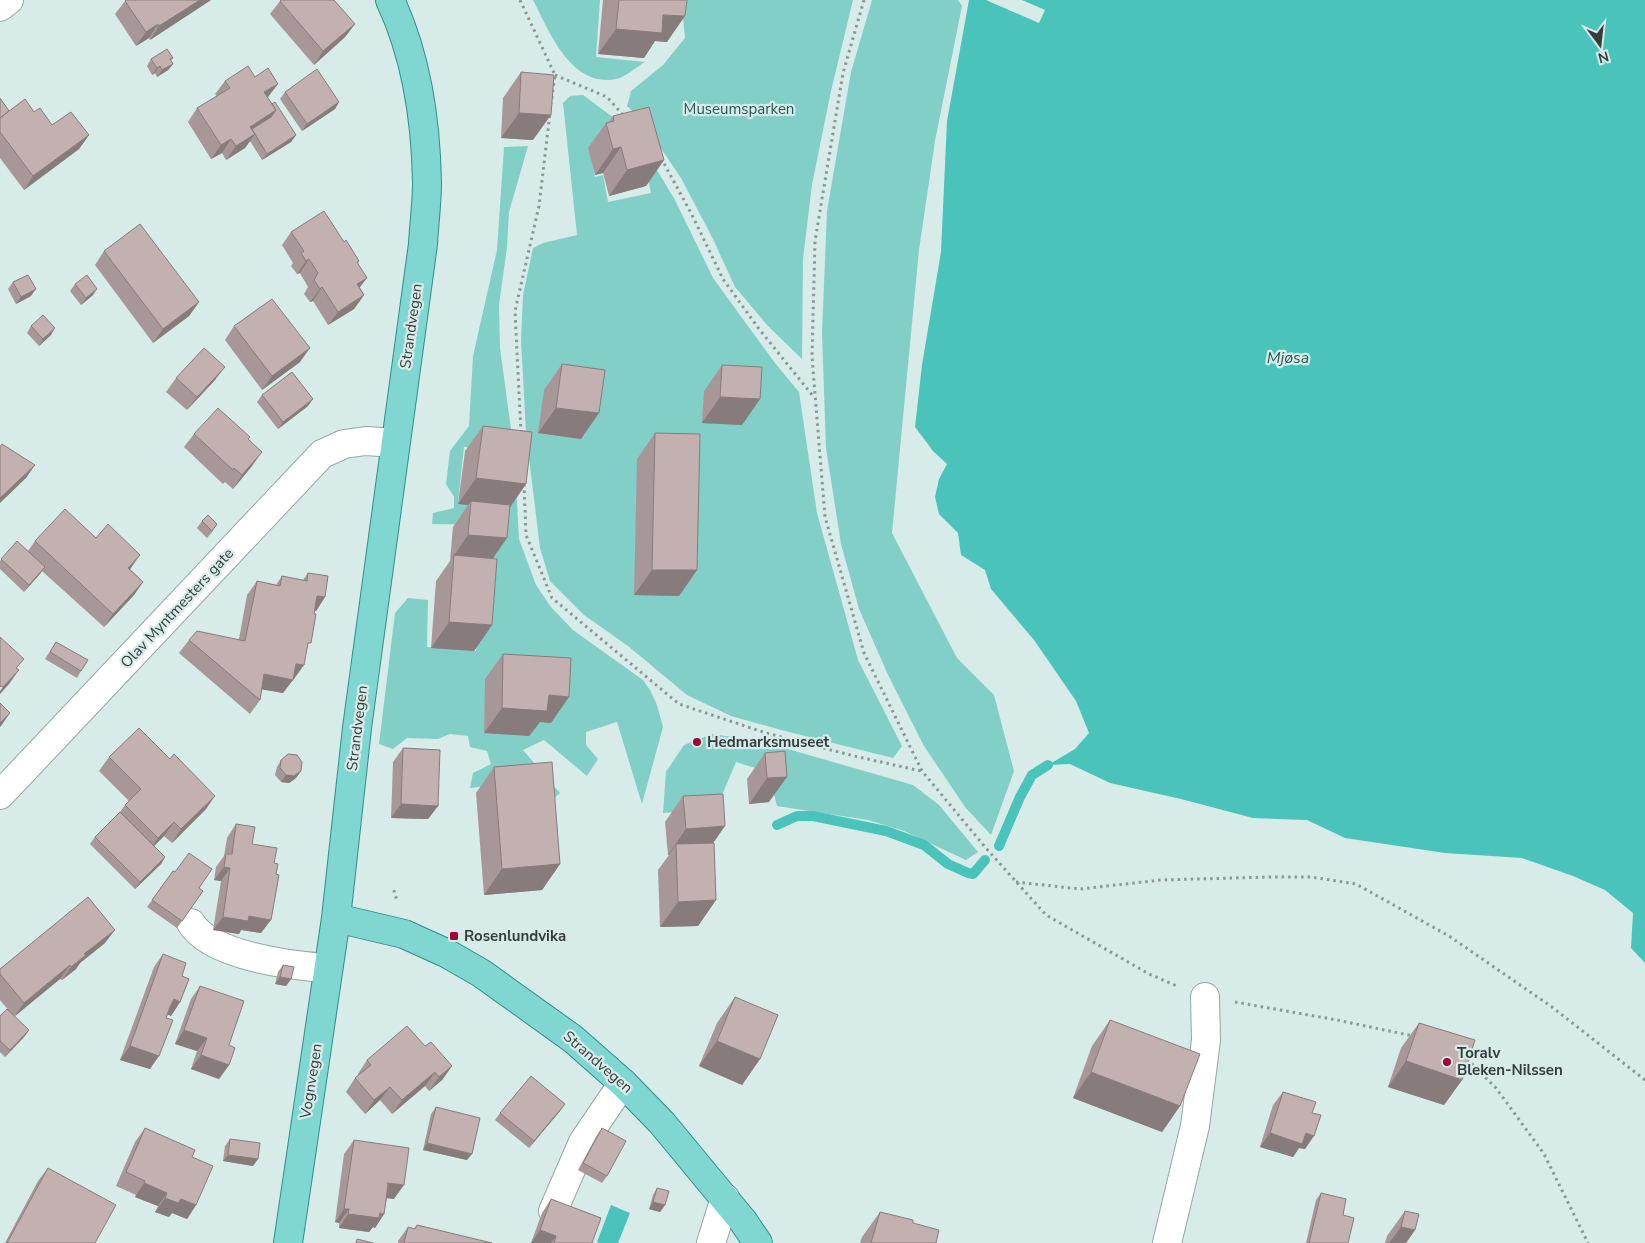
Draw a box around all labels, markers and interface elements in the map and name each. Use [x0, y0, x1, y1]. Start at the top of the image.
north arrow [1575, 20, 1625, 70]
text: N [1596, 47, 1611, 68]
park label: Museumsparken [684, 99, 794, 119]
street label: Strandvegen [395, 282, 427, 370]
water label: Mjøsa [1267, 347, 1309, 369]
street label: Olav Myntmesters gate [116, 544, 238, 672]
street label: Strandvegen [342, 684, 372, 772]
place label: Hedmarksmuseet [707, 732, 830, 752]
marker: Hedmarksmuseet [691, 736, 703, 748]
place label: Rosenlundvika [464, 926, 566, 946]
marker: Rosenlundvika [448, 930, 460, 942]
street label: Strandvegen [559, 1026, 637, 1098]
street label: Vognvegen [295, 1042, 327, 1121]
place label: Toralv Bleken-Nilssen [1457, 1043, 1563, 1080]
marker: Toralv Bleken-Nilssen [1441, 1056, 1453, 1068]

